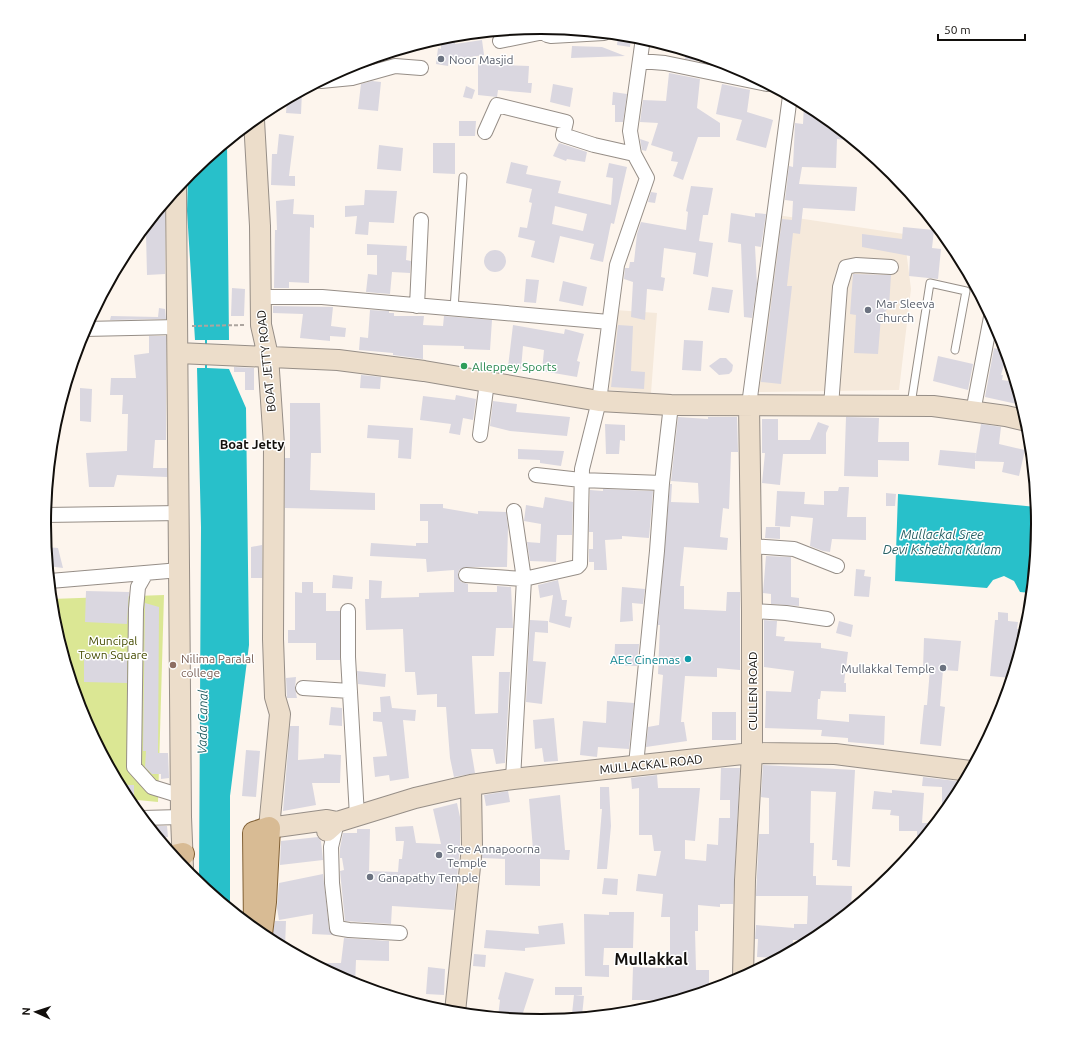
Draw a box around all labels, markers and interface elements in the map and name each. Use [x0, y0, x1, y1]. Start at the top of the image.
scale bar [938, 16, 1025, 42]
text: 50 m [944, 23, 971, 36]
place label: Noor Masjid [449, 53, 514, 66]
marker: Noor Masjid [436, 54, 446, 64]
place label: Mar Sleeva Church [876, 297, 935, 324]
marker: Mar Sleeva Church [863, 305, 873, 315]
street label: BOAT JETTY ROAD [254, 309, 278, 413]
place label: Alleppey Sports [472, 360, 557, 373]
marker: Alleppey Sports [459, 361, 469, 371]
district label: Boat Jetty [220, 437, 284, 451]
water label: Mullackal Sree Devi Kshethra Kulam [883, 527, 1001, 556]
park label: Muncipal Town Square [78, 634, 148, 661]
place label: Nilima Paralal college [181, 652, 254, 679]
street label: CULLEN ROAD [746, 652, 759, 730]
place label: AEC Cinemas [610, 653, 680, 666]
marker: AEC Cinemas [683, 654, 693, 664]
marker: Nilima Paralal college [168, 660, 178, 670]
place label: Mullakkal Temple [841, 662, 935, 675]
marker: Mullakkal Temple [938, 663, 948, 673]
water label: Vada Canal [194, 689, 210, 754]
street label: MULLACKAL ROAD [599, 752, 703, 776]
place label: Sree Annapoorna Temple [447, 842, 540, 869]
marker: Sree Annapoorna Temple [434, 850, 444, 860]
place label: Ganapathy Temple [378, 871, 478, 884]
marker: Ganapathy Temple [365, 872, 375, 882]
district label: Mullakkal [614, 950, 688, 968]
north arrow [16, 992, 56, 1032]
text: N [20, 1007, 32, 1016]

